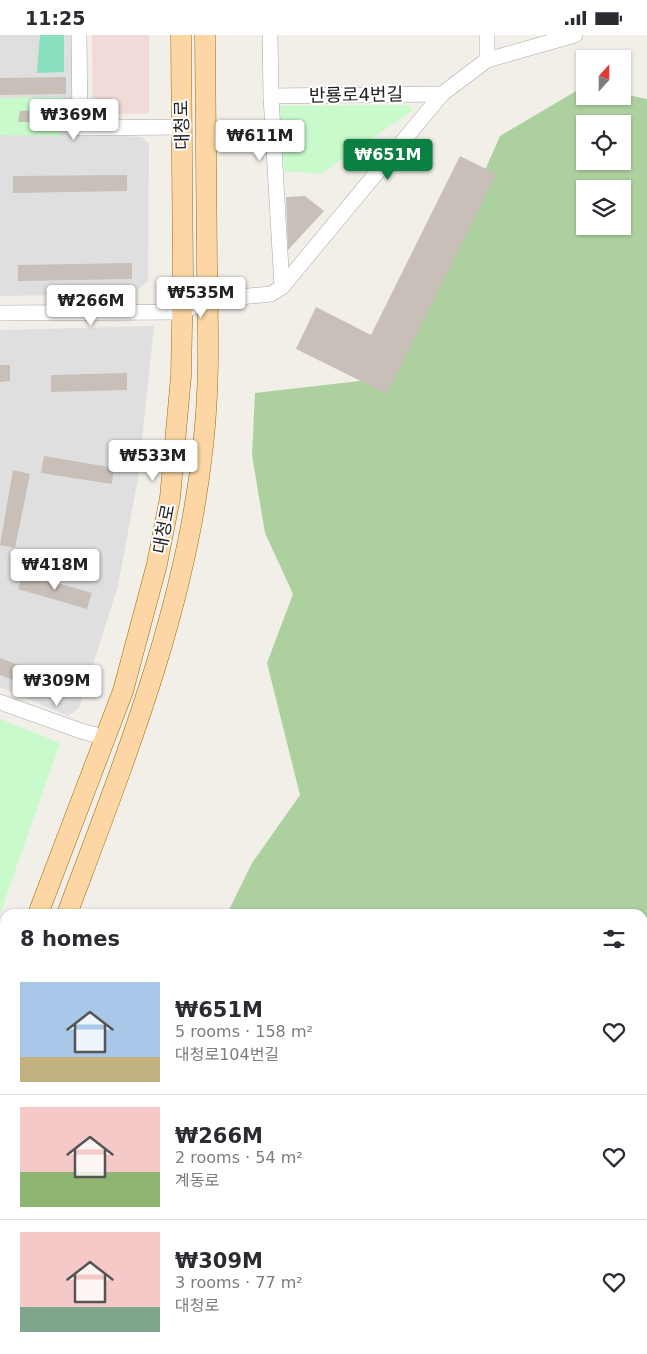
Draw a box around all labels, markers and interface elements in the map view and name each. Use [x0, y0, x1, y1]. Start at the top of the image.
text: 11:25 [25, 7, 85, 29]
north arrow [576, 50, 631, 105]
map controls [576, 50, 631, 235]
street label: 반룡로4번길 [309, 83, 403, 106]
pin: ₩369M [39, 99, 109, 141]
street label: 대청로 [171, 100, 192, 150]
text: ₩369M [41, 105, 107, 124]
button: locate [576, 115, 631, 170]
pin: ₩611M [225, 119, 295, 162]
text: ₩611M [227, 126, 293, 145]
pin: ₩651M [353, 139, 423, 181]
text: ₩651M [355, 145, 421, 164]
button: layers [576, 180, 631, 235]
pin: ₩535M [166, 277, 236, 319]
text: ₩535M [168, 283, 234, 302]
pin: ₩266M [56, 285, 126, 327]
text: ₩266M [58, 291, 124, 310]
pin: ₩533M [118, 439, 188, 482]
text: ₩533M [120, 446, 186, 465]
street label: 대청로 [148, 503, 179, 555]
pin: ₩418M [20, 549, 90, 591]
text: ₩418M [22, 555, 88, 574]
pin: ₩309M [22, 665, 92, 707]
text: ₩309M [24, 671, 90, 690]
icon: filters [600, 925, 628, 953]
text: 8 homes [20, 927, 120, 951]
text: ₩651M [175, 998, 263, 1022]
icon: home [60, 1002, 120, 1062]
icon: heart [600, 1018, 628, 1046]
text: 5 rooms · 158 m² [175, 1022, 313, 1041]
text: 대청로104번길 [175, 1045, 279, 1064]
text: ₩266M [175, 1124, 263, 1148]
icon: home [60, 1127, 120, 1187]
icon: heart [600, 1143, 628, 1171]
text: 2 rooms · 54 m² [175, 1148, 303, 1167]
text: 계동로 [175, 1171, 219, 1190]
text: ₩309M [175, 1249, 263, 1273]
icon: home [60, 1252, 120, 1312]
icon: heart [600, 1268, 628, 1296]
text: 3 rooms · 77 m² [175, 1273, 303, 1292]
text: 대청로 [175, 1296, 219, 1315]

